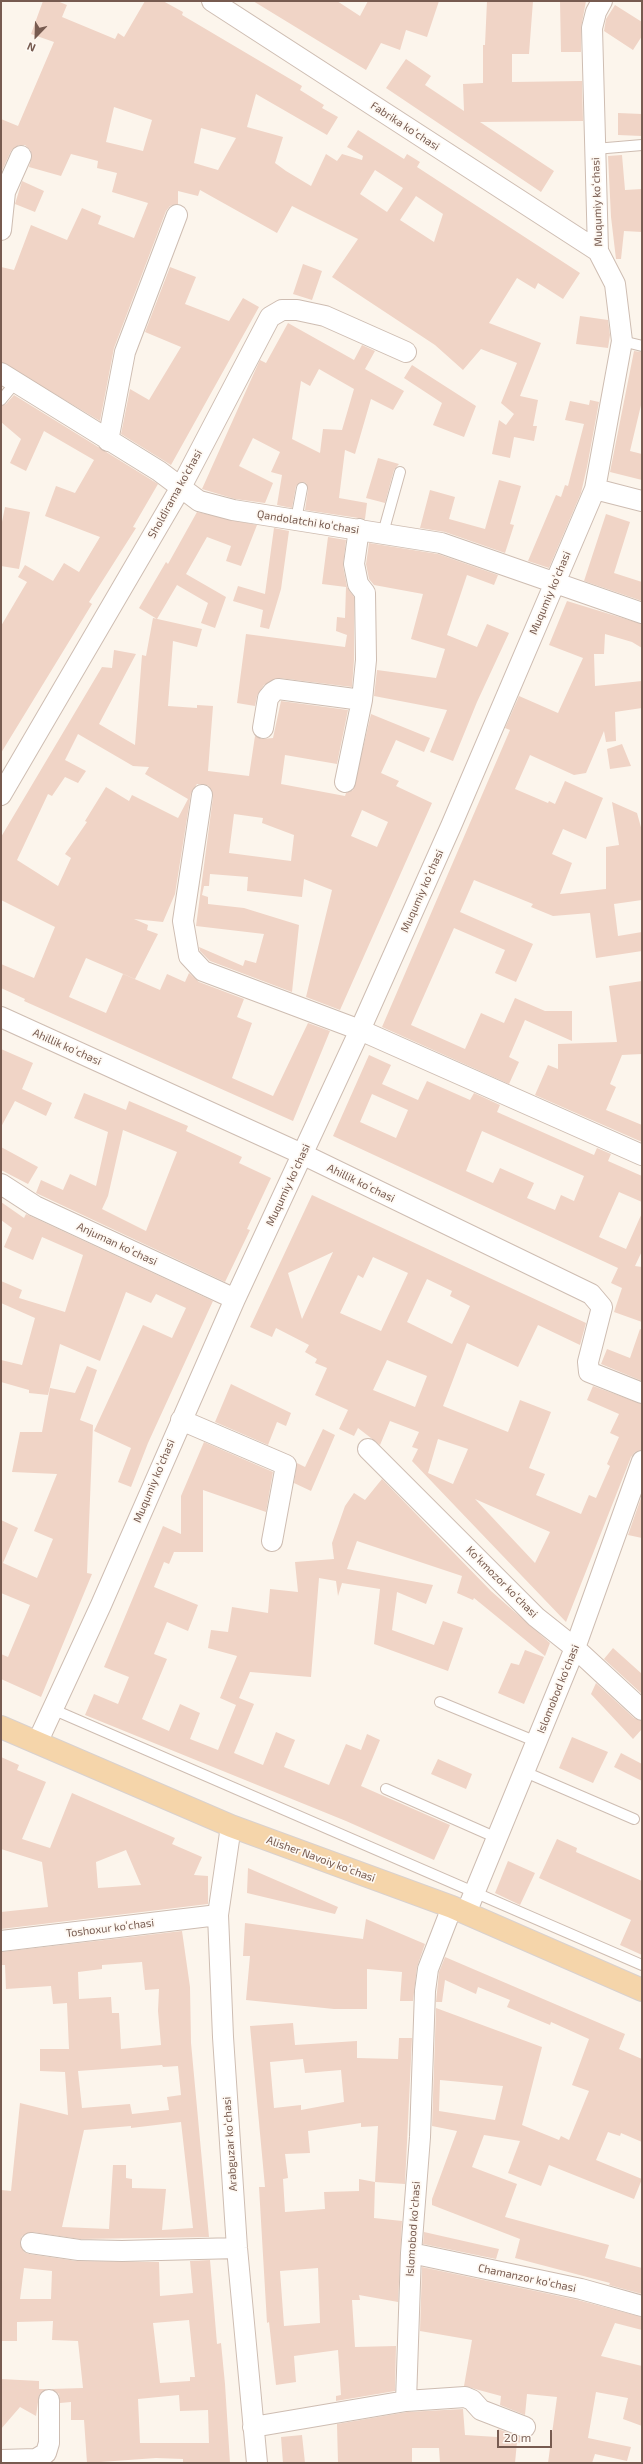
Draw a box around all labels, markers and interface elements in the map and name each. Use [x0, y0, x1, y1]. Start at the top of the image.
north arrow [16, 16, 56, 56]
text: N [25, 40, 37, 55]
street label: Fabrika koʻchasi [368, 99, 442, 153]
street label: Muqumiy koʻchasi [589, 157, 605, 247]
street label: Sholdirama ko‘chasi [145, 447, 205, 541]
street label: Qandolatchi koʻchasi [256, 507, 360, 537]
street label: Muqumiy koʻchasi [526, 549, 574, 637]
street label: Muqumiy koʻchasi [398, 847, 446, 935]
street label: Ahillik koʻchasi [31, 1026, 103, 1068]
street label: Muqumiy koʻchasi [263, 1142, 313, 1228]
street label: Ahillik koʻchasi [325, 1161, 397, 1205]
street label: Anjuman koʻchasi [75, 1220, 159, 1268]
street label: Muqumiy koʻchasi [130, 1437, 178, 1525]
street label: Koʻkmozor koʻchasi [464, 1544, 540, 1620]
street label: Islomobod ko‘chasi [534, 1643, 582, 1735]
street label: Alisher Navoiy koʻchasi [265, 1833, 377, 1885]
street label: Toshoxur koʻchasi [65, 1916, 155, 1940]
street label: Arabguzar koʻchasi [220, 2096, 240, 2192]
street label: Islomobod koʻchasi [403, 2181, 423, 2277]
street label: Chamanzor koʻchasi [477, 2261, 577, 2295]
scale bar [499, 2422, 554, 2448]
text: 20 m [504, 2430, 531, 2444]

